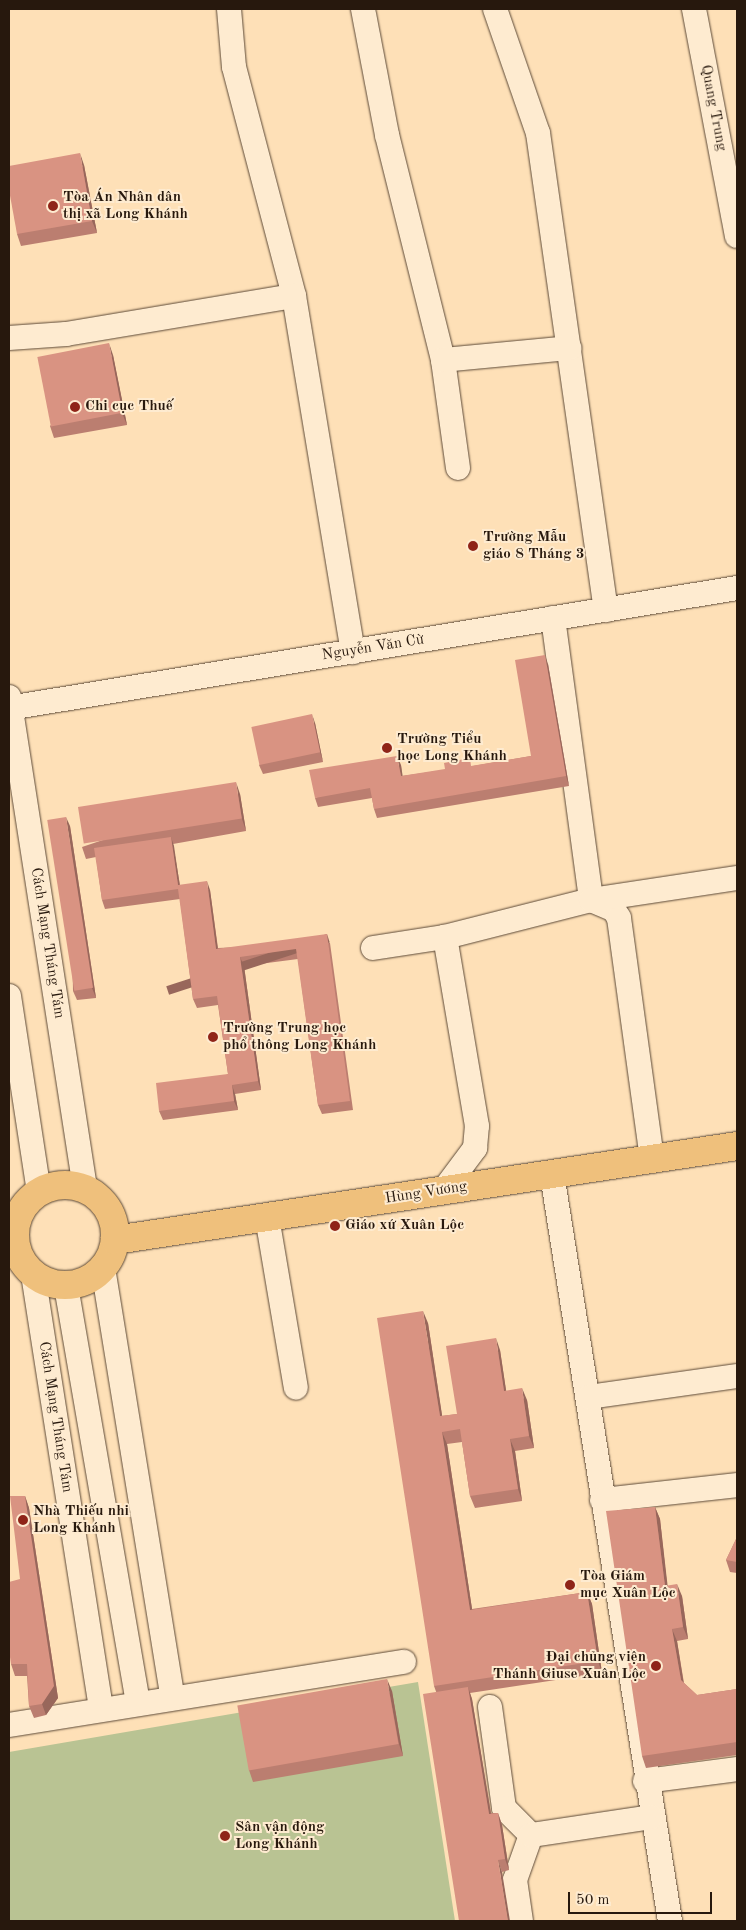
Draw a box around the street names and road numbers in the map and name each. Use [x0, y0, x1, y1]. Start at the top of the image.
street label: Quang Trung [696, 63, 730, 153]
street label: Nguyễn Văn Cừ [321, 631, 425, 665]
street label: Cách Mạng Tháng Tám [26, 866, 68, 1020]
street label: Hùng Vương [384, 1178, 468, 1208]
street label: Cách Mạng Tháng Tám [34, 1340, 76, 1494]

